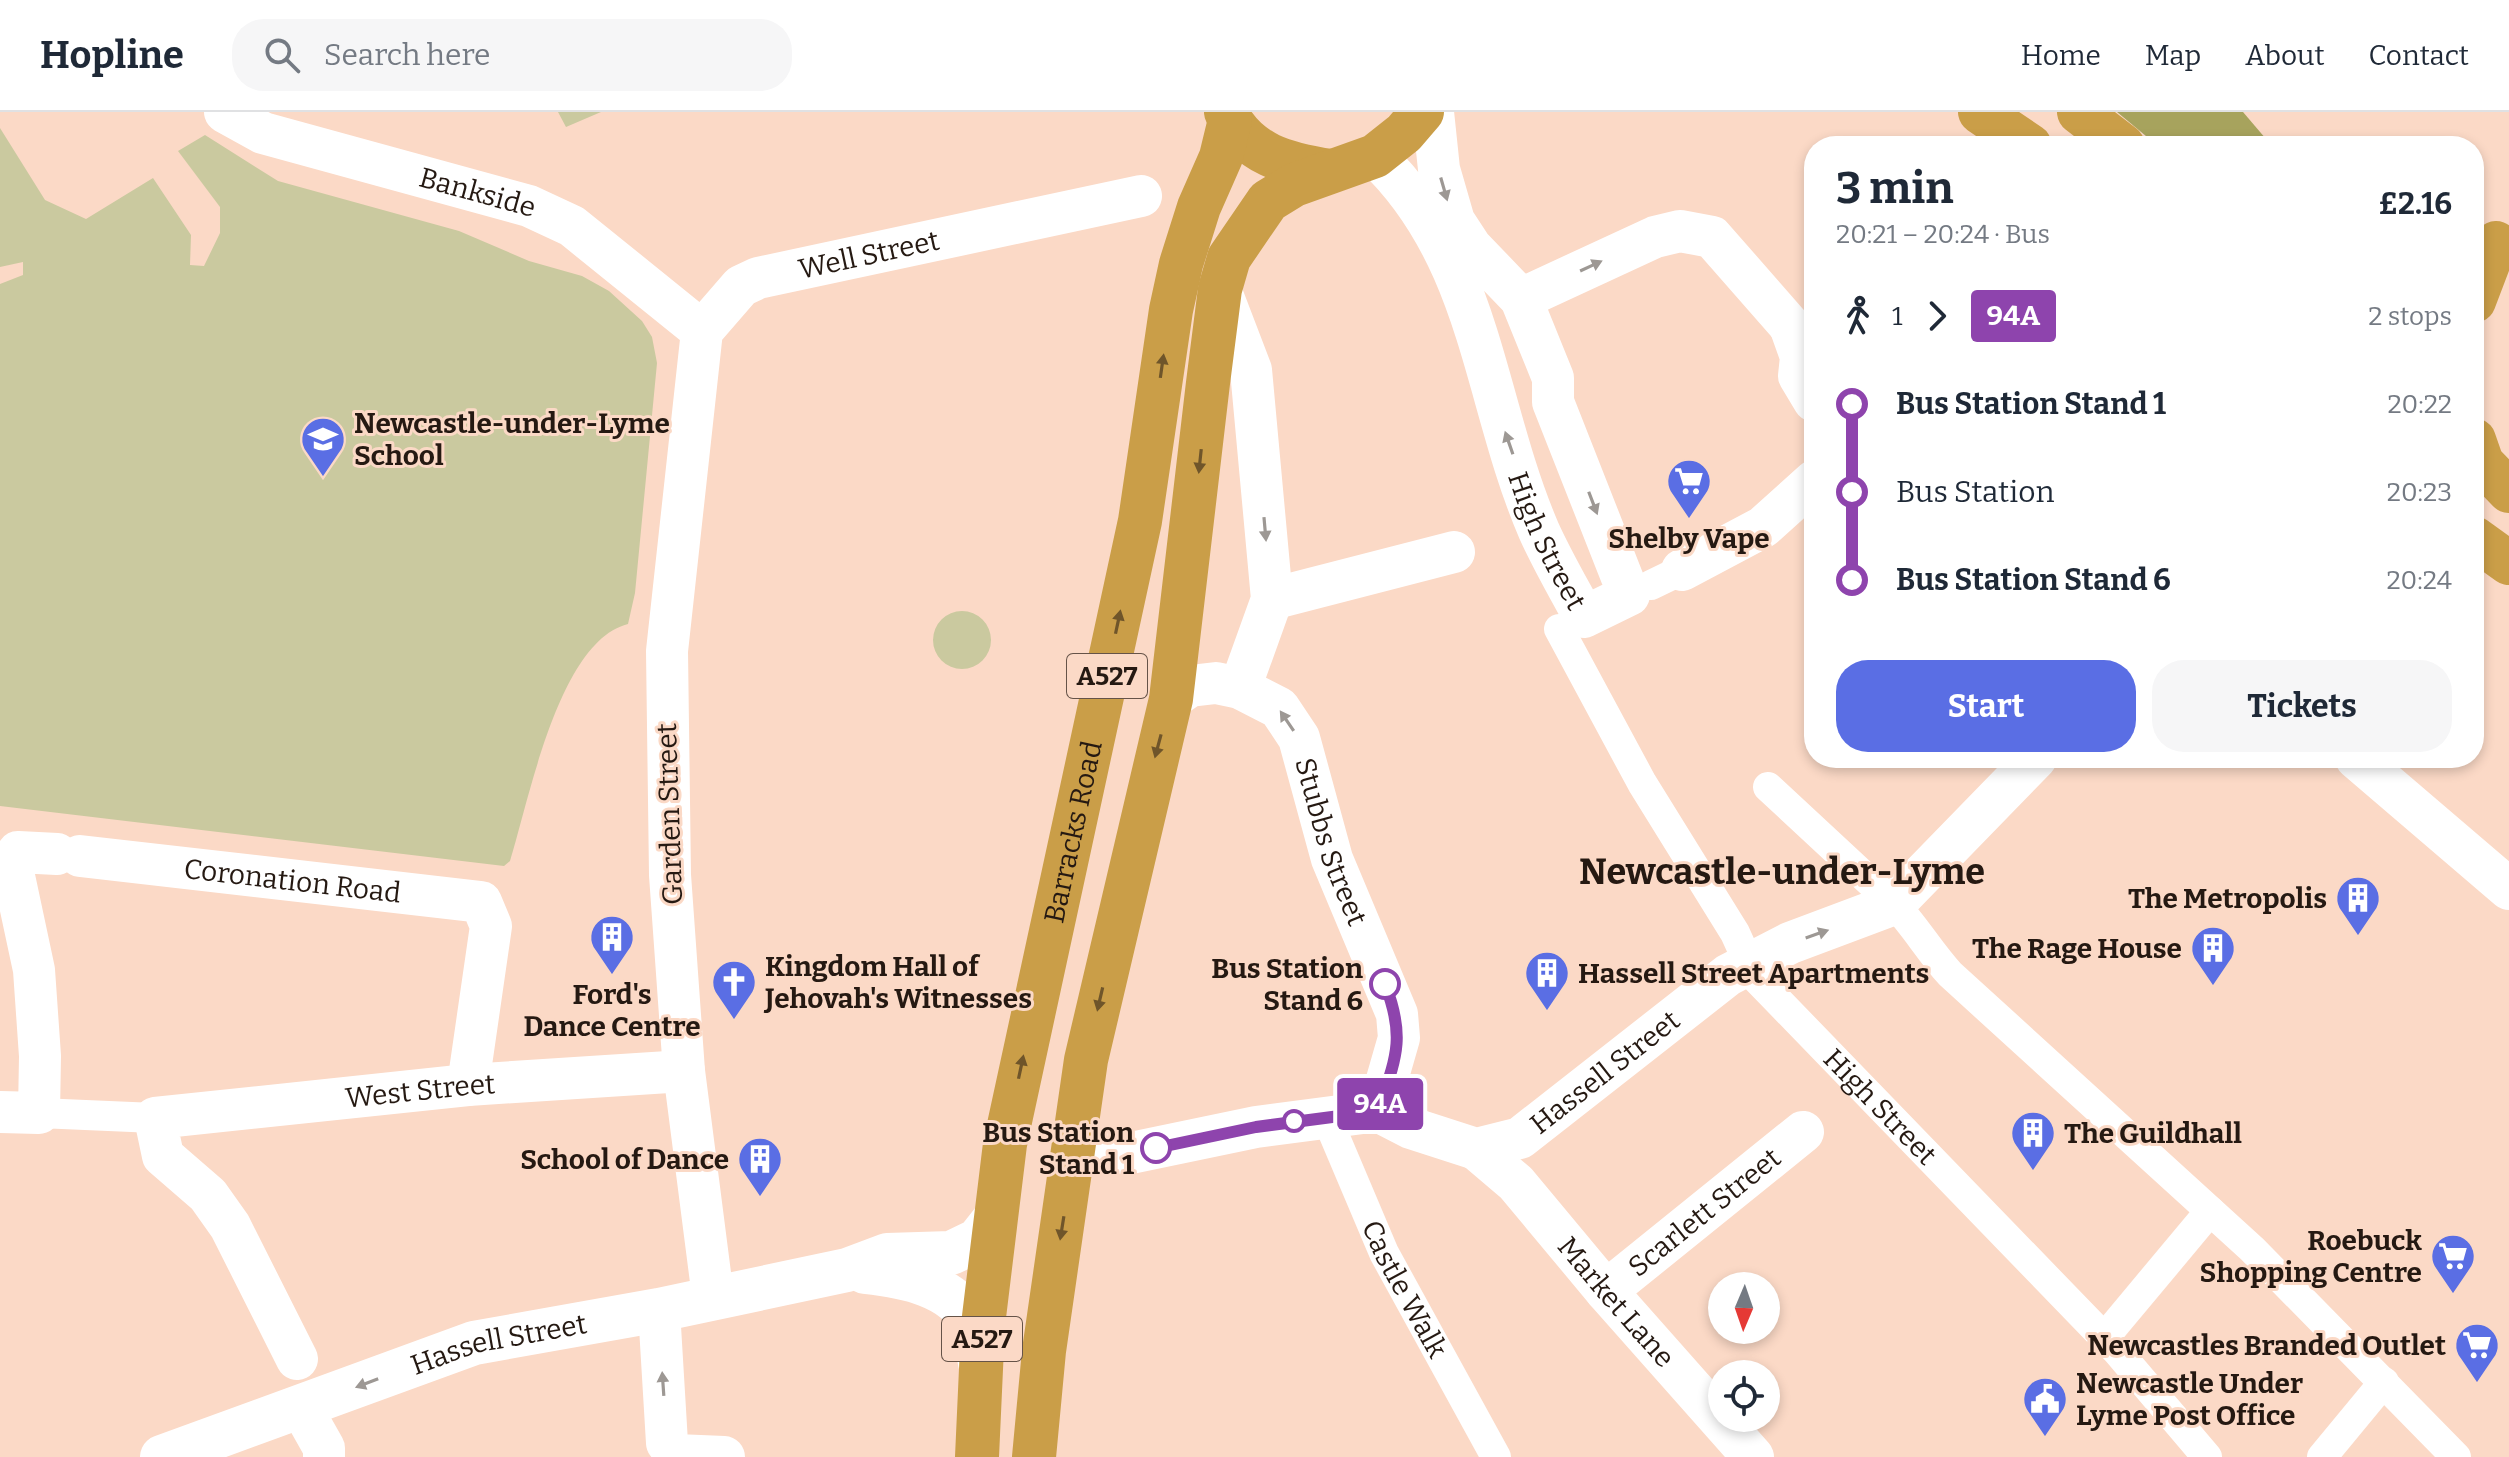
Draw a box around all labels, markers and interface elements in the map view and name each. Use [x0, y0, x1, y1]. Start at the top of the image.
search box [232, 19, 792, 91]
text: Hopline [40, 32, 184, 78]
icon: search [260, 33, 304, 77]
text: Search here [324, 37, 490, 73]
text: Home [2021, 39, 2101, 72]
text: Map [2145, 39, 2201, 72]
text: About [2245, 39, 2325, 72]
text: Contact [2369, 39, 2469, 72]
street label: Bankside [416, 161, 539, 224]
text: 3 min [1836, 162, 1954, 215]
one-way arrow [1439, 176, 1451, 201]
text: £2.16 [2379, 186, 2452, 222]
text: 20:21 – 20:24 · Bus [1836, 219, 2050, 250]
street label: Well Street [796, 224, 942, 286]
one-way arrow [1580, 259, 1603, 273]
icon: walk [1836, 294, 1880, 338]
icon: forward [1915, 294, 1959, 338]
text: 94A [1987, 299, 2040, 332]
text: 1 [1892, 301, 1903, 332]
text: 2 stops [2368, 301, 2452, 332]
one-way arrow [1156, 353, 1169, 378]
text: Bus Station Stand 1 [1896, 386, 2166, 422]
text: 20:22 [2387, 389, 2452, 420]
place label: Newcastle-under-Lyme School [354, 407, 670, 472]
school or university icon: Newcastle-under-Lyme School [299, 415, 347, 478]
one-way arrow [1503, 431, 1515, 455]
one-way arrow [1193, 449, 1206, 474]
supermarket icon: Shelby Vape [1665, 457, 1713, 520]
street label: High Street [1501, 468, 1593, 616]
text: Bus Station [1896, 474, 2054, 510]
text: 20:23 [2387, 477, 2452, 508]
one-way arrow [1587, 491, 1600, 515]
one-way arrow [1259, 517, 1272, 542]
place label: Shelby Vape [1608, 522, 1770, 555]
text: Bus Station Stand 6 [1896, 562, 2171, 598]
text: 20:24 [2386, 565, 2452, 596]
one-way arrow [1112, 609, 1125, 634]
road number: A527 [1067, 654, 1147, 698]
button: Start [1836, 660, 2136, 752]
button: Tickets [2152, 660, 2452, 752]
one-way arrow [1280, 710, 1295, 731]
street label: Garden Street [650, 723, 689, 905]
one-way arrow [1152, 733, 1164, 758]
street label: Barracks Road [1037, 738, 1109, 926]
street label: Stubbs Street [1288, 754, 1374, 930]
district label: Newcastle-under-Lyme [1579, 850, 1985, 894]
street label: Coronation Road [182, 852, 403, 910]
building icon: The Metropolis [2334, 874, 2382, 937]
place label: The Metropolis [2128, 882, 2327, 915]
building icon: Ford's Dance Centre [588, 913, 636, 976]
building icon: The Rage House [2189, 924, 2237, 987]
one-way arrow [1805, 928, 1829, 940]
place label: The Rage House [1972, 932, 2182, 965]
building icon: Hassell Street Apartments [1523, 949, 1571, 1012]
place label: Kingdom Hall of Jehovah's Witnesses [763, 950, 1032, 1015]
place label: Bus Station Stand 6 [1211, 952, 1363, 1017]
place label: Hassell Street Apartments [1578, 957, 1929, 990]
church icon: Kingdom Hall of Jehovah's Witnesses [710, 958, 758, 1021]
marker: Bus Station Stand 6 [1370, 969, 1400, 999]
place label: Ford's Dance Centre [523, 978, 701, 1043]
one-way arrow [1093, 987, 1106, 1012]
street label: Hassell Street [1524, 1004, 1686, 1141]
street label: High Street [1817, 1042, 1943, 1172]
one-way arrow [1015, 1055, 1028, 1080]
street label: West Street [344, 1067, 496, 1115]
line badge: 94A [1334, 1078, 1426, 1130]
text: 94A [1353, 1087, 1407, 1120]
building icon: The Guildhall [2009, 1109, 2057, 1172]
unlabelled marker [1283, 1110, 1305, 1132]
place label: Bus Station Stand 1 [982, 1116, 1134, 1181]
place label: The Guildhall [2064, 1117, 2242, 1150]
marker: Bus Station Stand 1 [1141, 1133, 1171, 1163]
building icon: School of Dance [736, 1135, 784, 1198]
street label: Scarlett Street [1622, 1141, 1787, 1283]
place label: School of Dance [520, 1143, 729, 1176]
street label: Castle Walk [1355, 1215, 1454, 1363]
one-way arrow [1055, 1216, 1068, 1241]
place label: Roebuck Shopping Centre [2200, 1224, 2422, 1289]
street label: Market Lane [1551, 1230, 1681, 1374]
supermarket icon: Roebuck Shopping Centre [2429, 1232, 2477, 1295]
north arrow [1708, 1272, 1780, 1344]
map controls [1708, 1272, 1780, 1432]
street label: Hassell Street [406, 1307, 589, 1382]
road number: A527 [942, 1317, 1022, 1361]
supermarket icon: Newcastles Branded Outlet [2453, 1321, 2501, 1384]
place label: Newcastles Branded Outlet [2087, 1329, 2446, 1362]
button: locate [1708, 1360, 1780, 1432]
place label: Newcastle Under Lyme Post Office [2076, 1367, 2303, 1432]
one-way arrow [656, 1371, 669, 1396]
public building icon: Newcastle Under Lyme Post Office [2021, 1375, 2069, 1438]
one-way arrow [355, 1377, 379, 1390]

